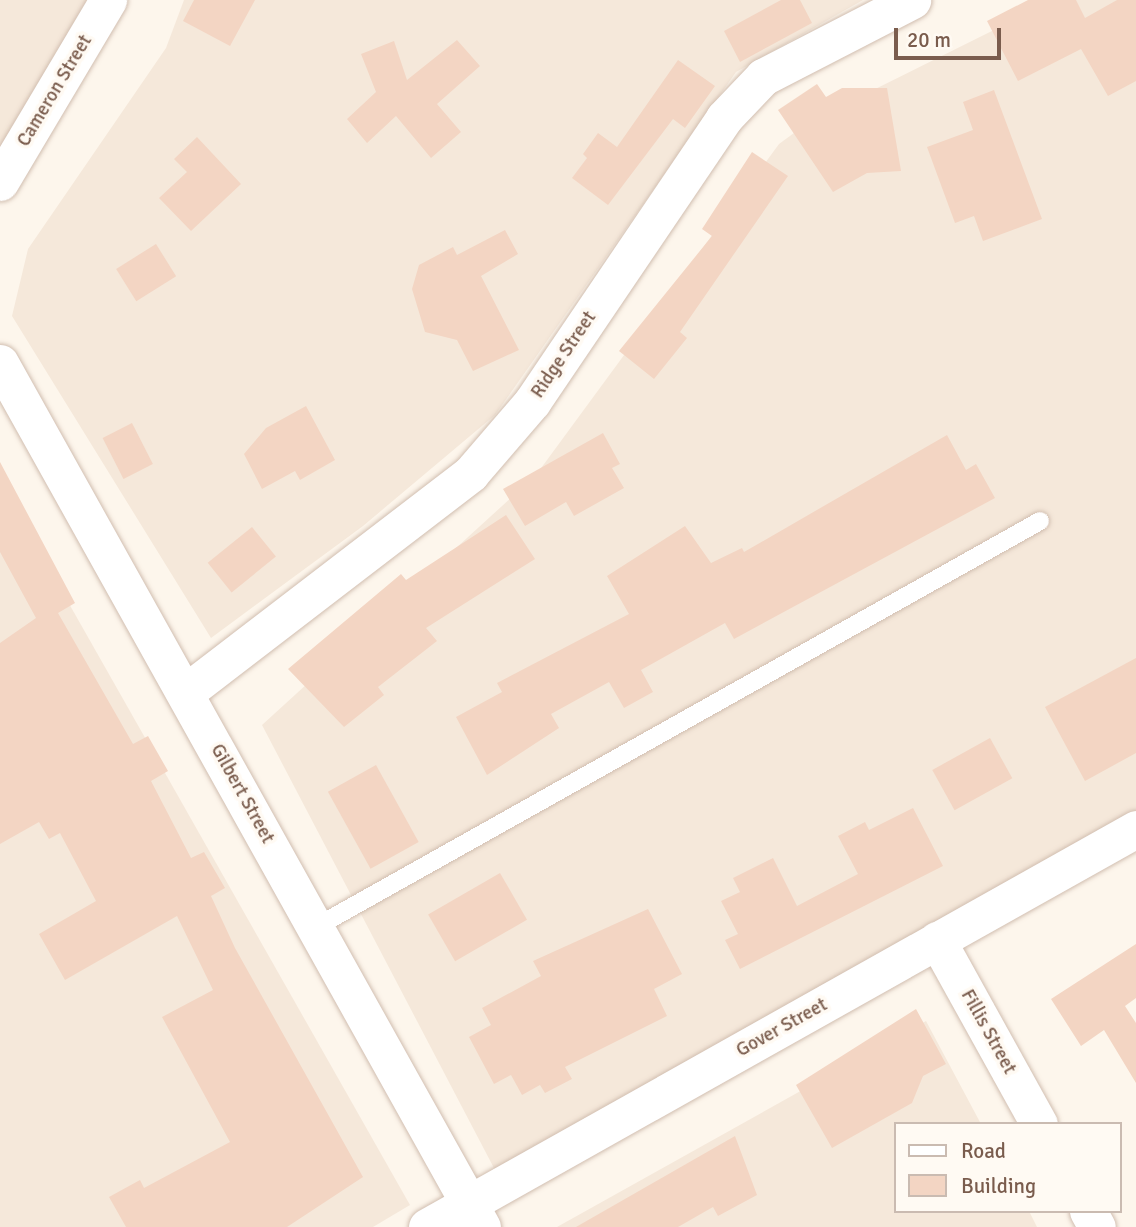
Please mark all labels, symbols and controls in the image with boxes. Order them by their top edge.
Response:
scale bar [898,14,1005,58]
text: 20 m [907,27,951,53]
street label: Cameron Street [13,31,97,151]
street label: Ridge Street [527,307,601,403]
street label: Gilbert Street [205,740,279,848]
street label: Fillis Street [955,986,1021,1078]
street label: Gover Street [733,994,831,1062]
legend [894,1122,1122,1213]
text: Road [961,1138,1006,1164]
text: Building [961,1173,1036,1199]

